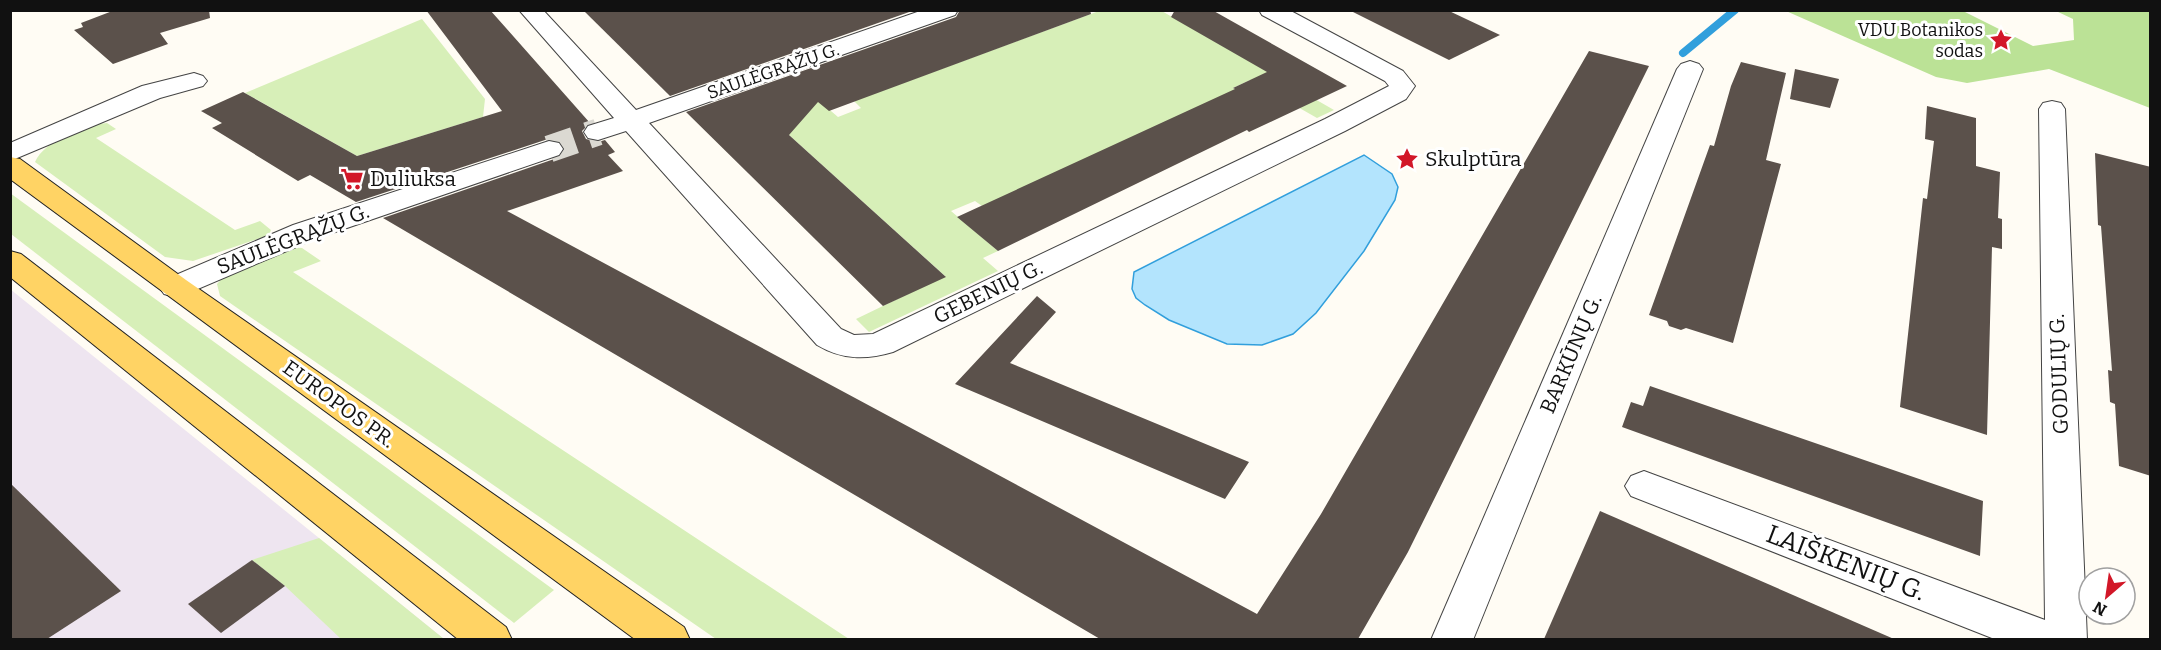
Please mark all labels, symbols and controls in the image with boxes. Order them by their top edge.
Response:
place label: VDU Botanikos sodas [1858,19,1983,62]
place icon: VDU Botanikos sodas [1988,27,2014,53]
street label: SAULĖGRĄŽŲ G. [704,38,842,104]
place icon: Skulptūra [1394,146,1420,172]
place label: Skulptūra [1425,146,1522,172]
supermarket icon: Duliuksa [339,166,365,192]
place label: Duliuksa [370,166,457,192]
street label: SAULĖGRĄŽŲ G. [213,198,373,280]
street label: GEBENIŲ G. [929,254,1047,330]
street label: BARKŪNŲ G. [1534,291,1608,417]
street label: GODULIŲ G. [2044,313,2074,435]
street label: EUROPOS PR. [278,355,400,453]
street label: LAIŠKENIŲ G. [1762,518,1930,608]
north arrow [2077,566,2137,626]
text: N [2090,597,2110,620]

